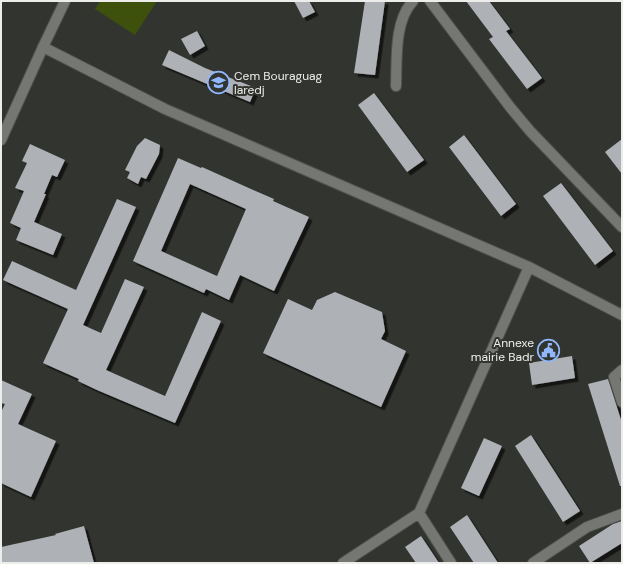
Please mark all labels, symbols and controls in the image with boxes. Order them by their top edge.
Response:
place label: Cem Bouraguag laredj [234,68,323,98]
school or university icon: Cem Bouraguag laredj [205,70,231,96]
place label: Annexe mairie Badr [471,335,535,365]
public building icon: Annexe mairie Badr [536,337,562,363]

